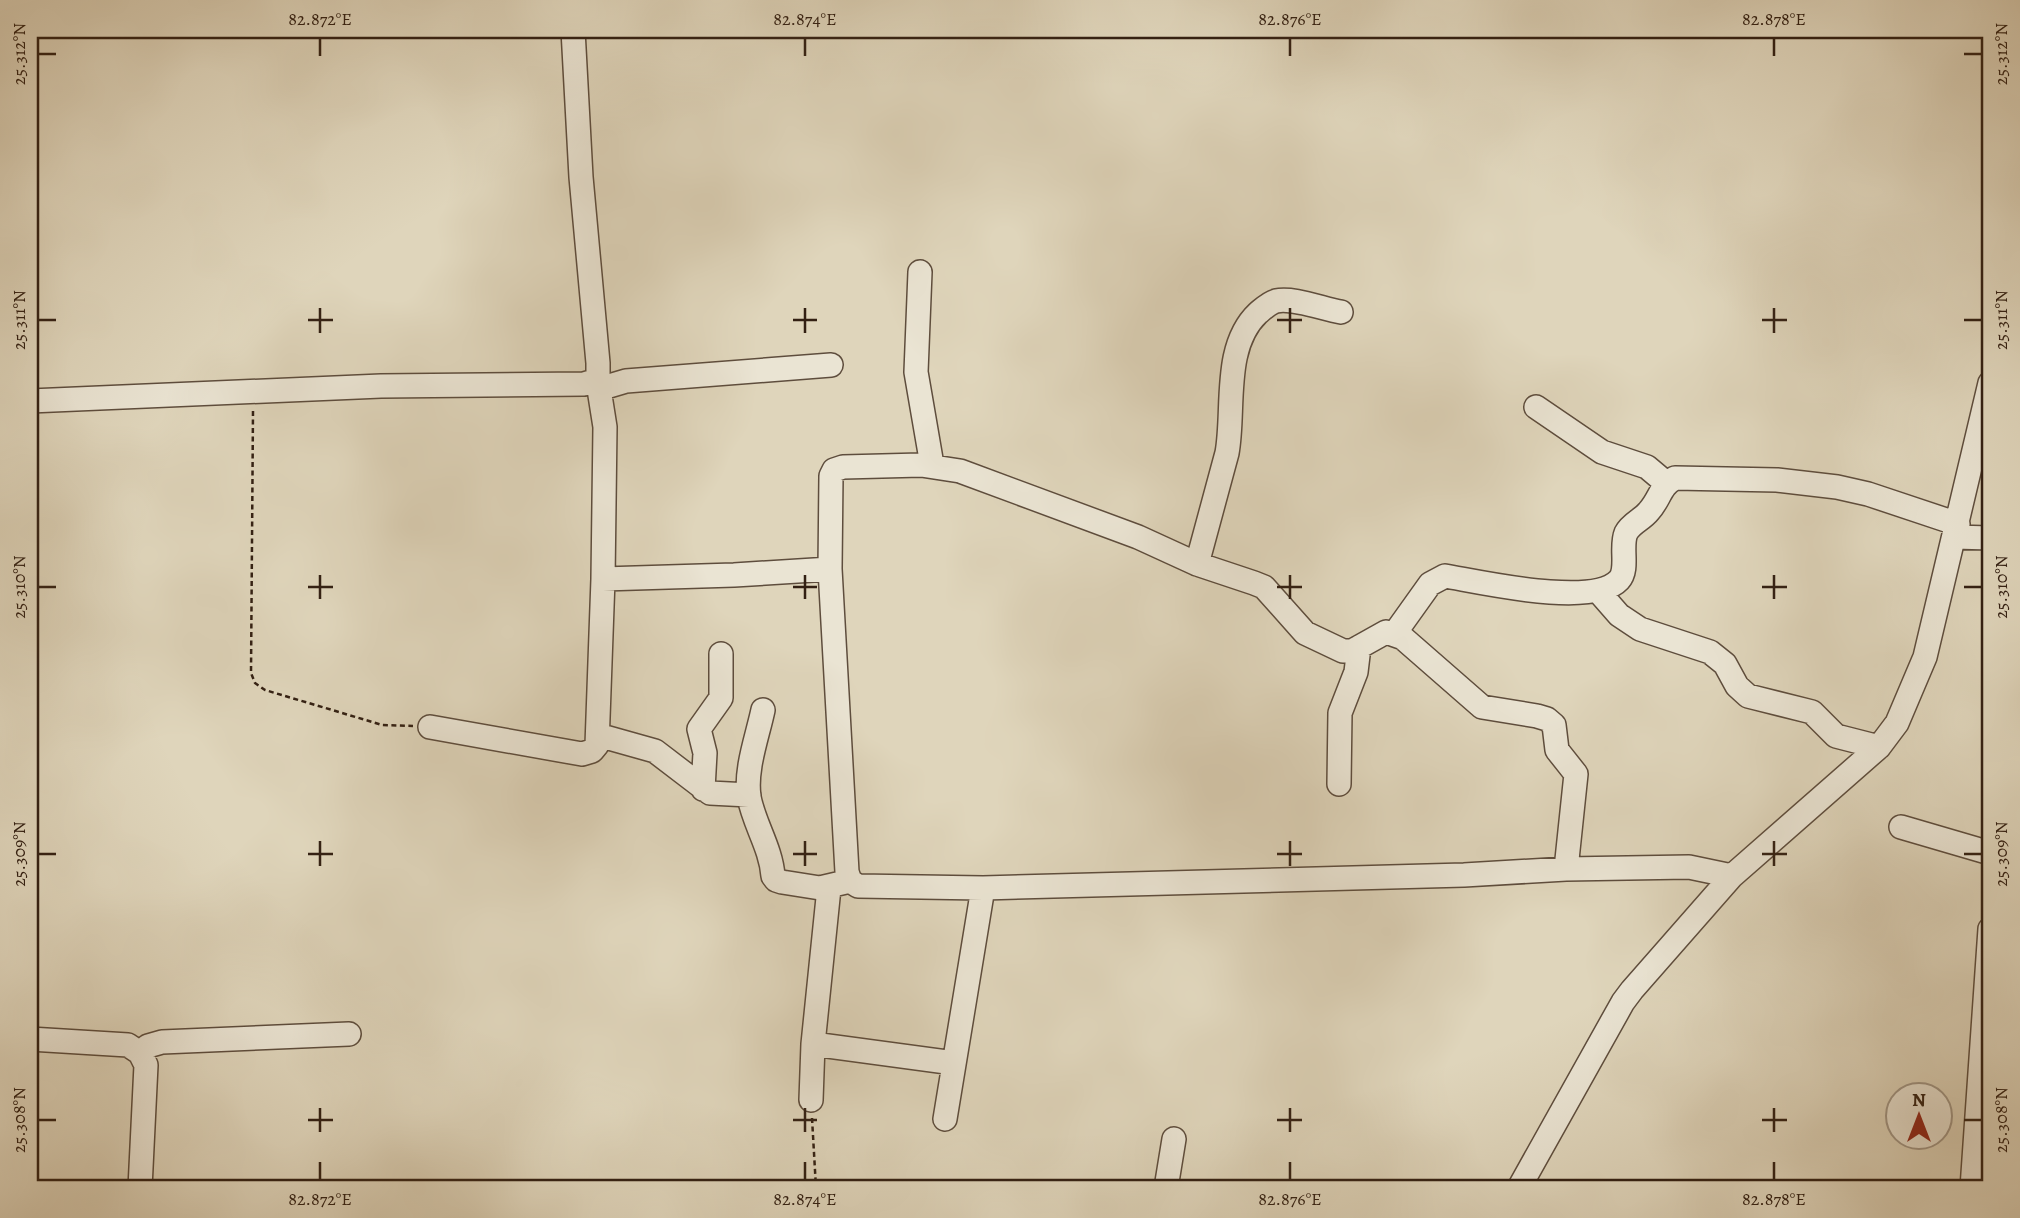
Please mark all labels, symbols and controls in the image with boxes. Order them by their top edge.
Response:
text: 82.872°E [288,7,352,31]
text: 82.874°E [773,7,837,31]
text: 82.876°E [1258,7,1322,31]
text: 82.878°E [1742,7,1806,31]
text: 25.312°N [7,23,31,85]
text: 25.312°N [1989,23,2013,85]
text: 25.311°N [7,290,31,350]
text: 25.311°N [1989,290,2013,350]
text: 25.310°N [7,555,31,619]
text: 25.310°N [1989,555,2013,619]
text: 25.309°N [7,821,31,887]
text: 25.309°N [1989,821,2013,887]
north arrow [1884,1082,1954,1152]
text: 25.308°N [7,1087,31,1153]
text: N [1912,1087,1926,1113]
text: 25.308°N [1989,1087,2013,1153]
text: 82.872°E [288,1187,352,1211]
text: 82.874°E [773,1187,837,1211]
text: 82.876°E [1258,1187,1322,1211]
text: 82.878°E [1742,1187,1806,1211]

